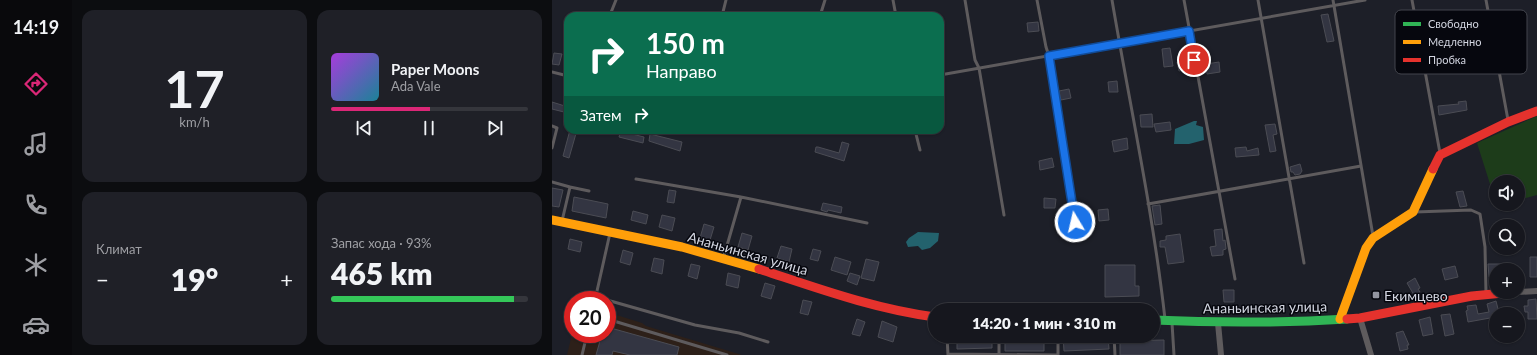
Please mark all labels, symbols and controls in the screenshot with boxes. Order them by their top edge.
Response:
legend [1395,10,1527,74]
text: 14:19 [13,16,59,38]
text: Свободно [1428,17,1479,30]
text: 150 m [646,26,725,60]
icon: right [580,28,632,80]
text: Медленно [1428,35,1481,48]
pin [1177,43,1211,77]
icon: arrive [1183,49,1205,71]
text: Пробка [1428,53,1466,66]
text: 17 [164,57,225,119]
text: Paper Moons [391,60,479,78]
text: Направо [646,60,717,82]
icon: directions [22,70,50,98]
text: Ada Vale [391,78,441,94]
icon: right [630,104,652,126]
text: Затем [580,106,622,124]
text: km/h [179,114,210,130]
icon: previous [353,117,375,139]
icon: pause [418,117,440,139]
icon: next [484,117,506,139]
icon: music [22,130,50,158]
map controls [1489,175,1525,343]
button: sound [1489,175,1525,211]
icon: phone [22,191,50,219]
position arrow [1054,201,1096,243]
button: search [1489,219,1525,255]
street label: Ананьинская улица [686,228,810,278]
text: Запас хода · 93% [331,235,432,251]
text: Климат [96,241,142,257]
icon: climate [22,251,50,279]
text: 465 km [331,255,432,291]
text: 19° [171,261,218,297]
button: + [1489,263,1525,299]
text: − [96,266,109,293]
text: + [280,266,293,293]
place label: Екимцево [1384,287,1448,304]
marker: Екимцево [1371,290,1381,300]
speed limit sign: 20 [564,291,616,343]
street label: Ананьинская улица [1203,297,1327,317]
button: − [1489,307,1525,343]
icon: car [22,311,50,339]
text: 14:20 · 1 мин · 310 m [972,314,1116,332]

